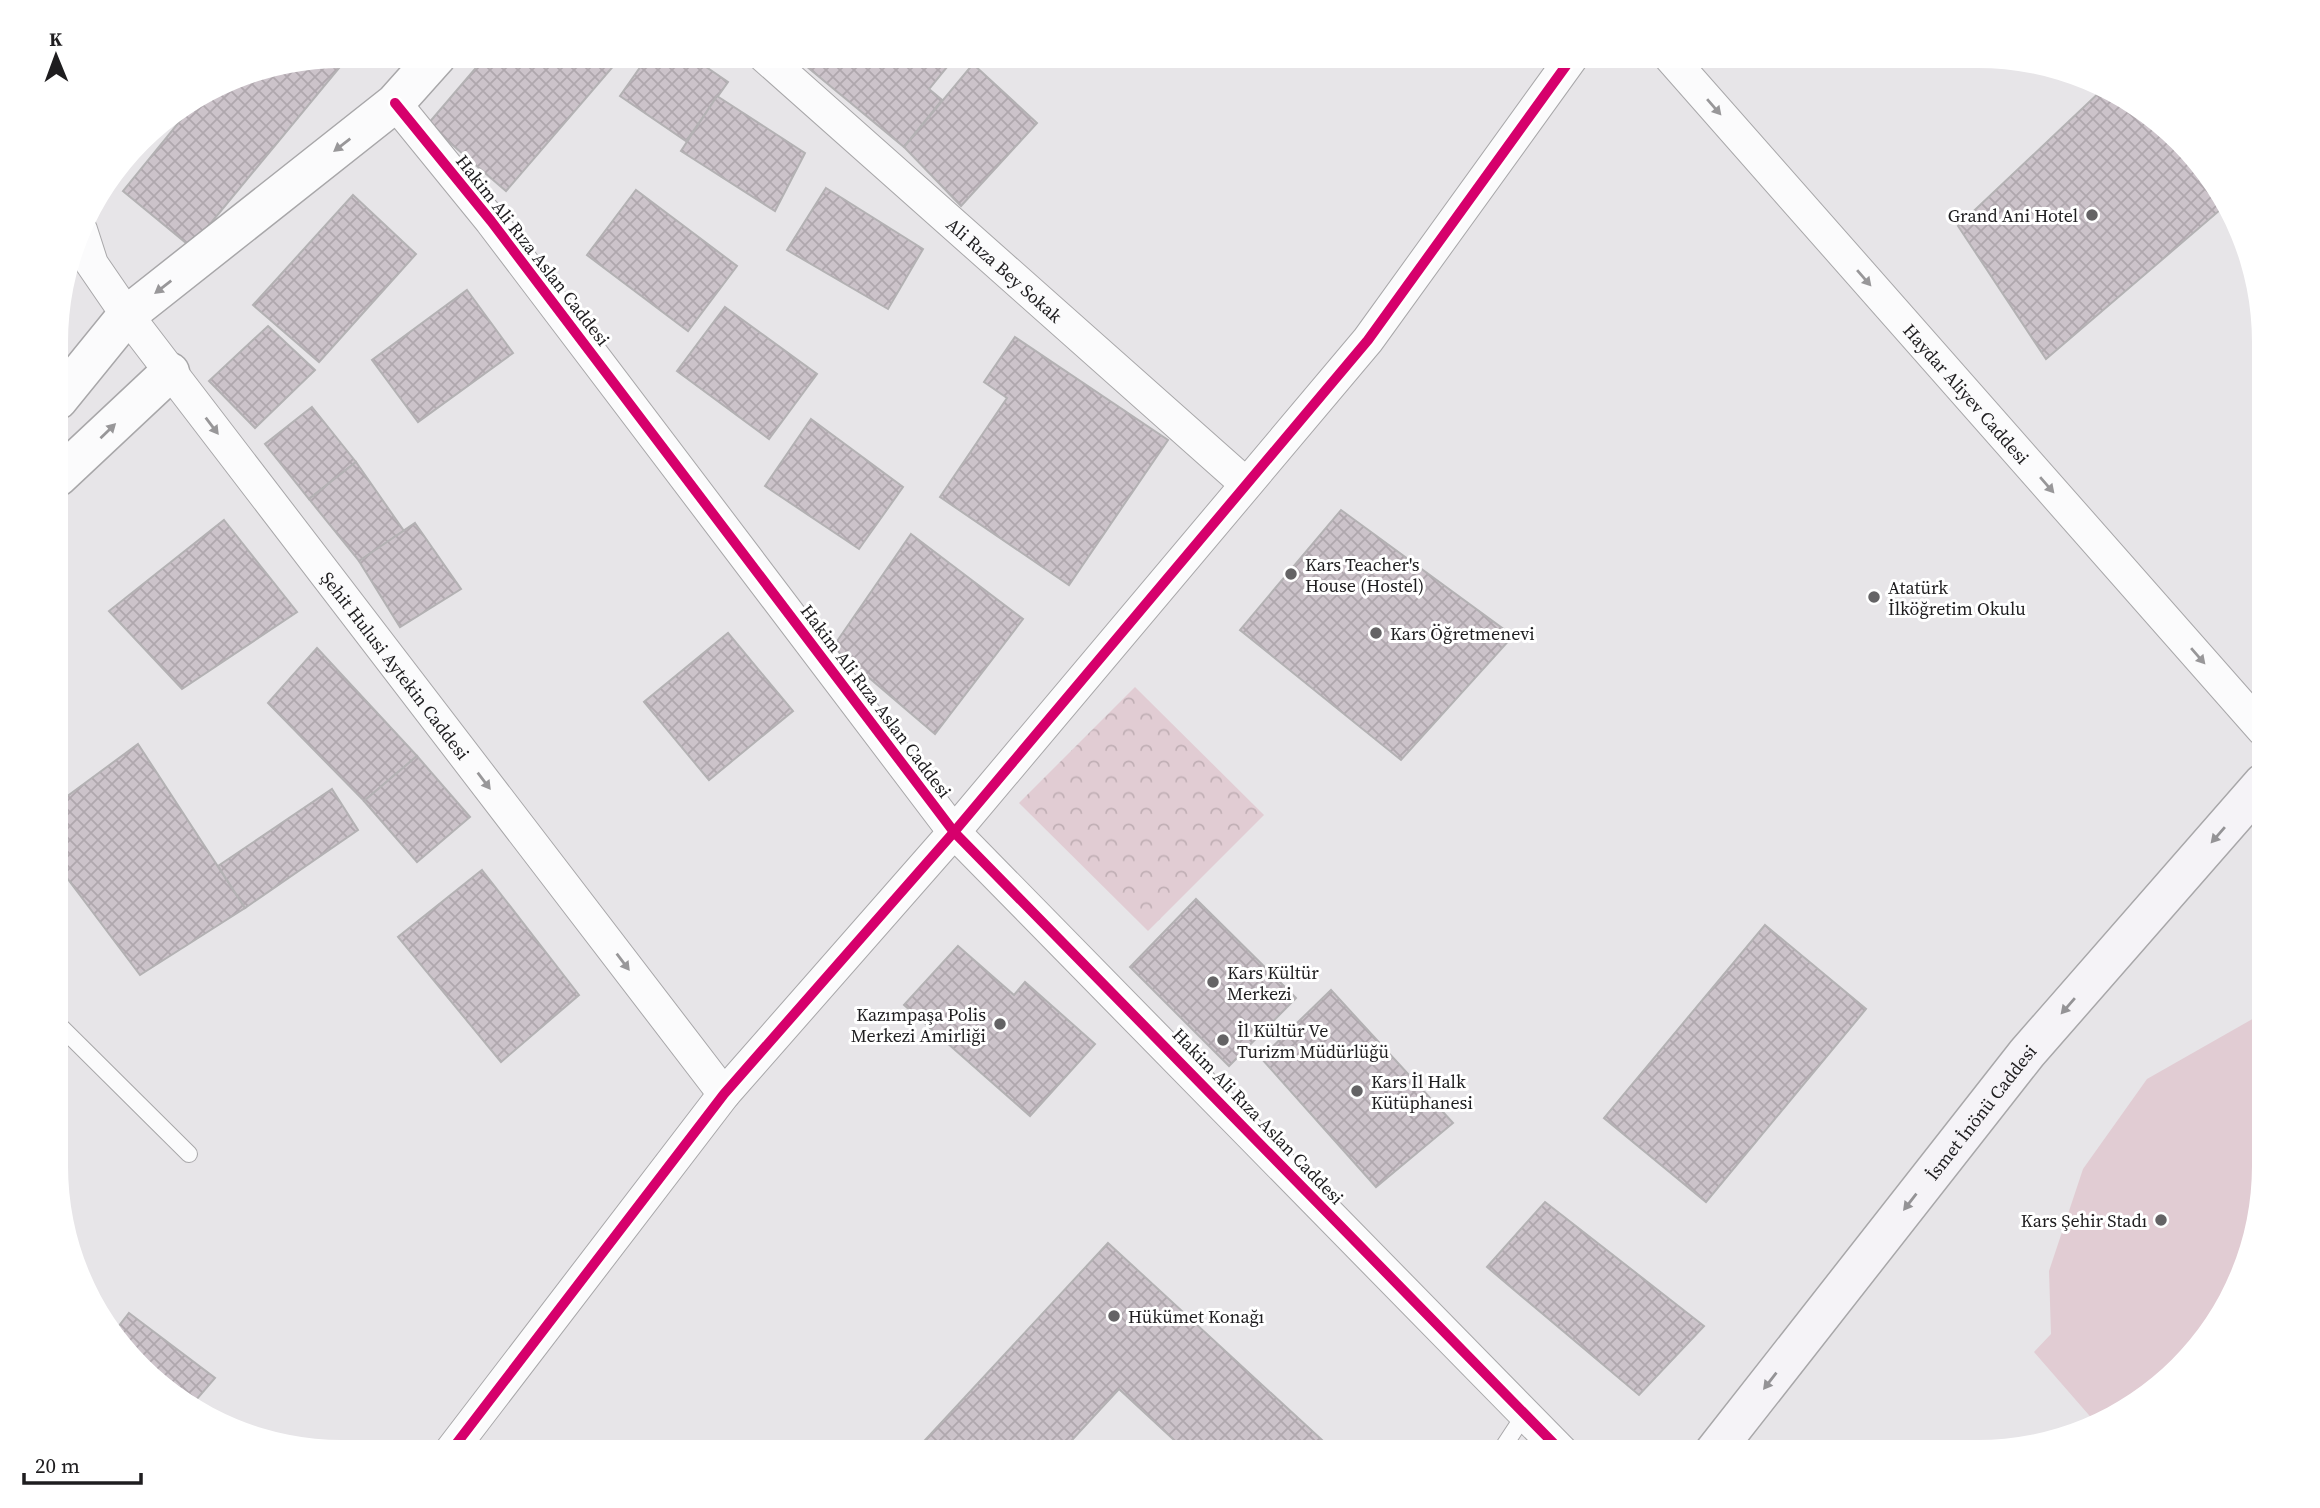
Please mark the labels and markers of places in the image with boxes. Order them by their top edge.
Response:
place label: Grand Ani Hotel [1948,203,2078,228]
marker: Grand Ani Hotel [2084,207,2100,223]
place label: Kars Teacher's House (Hostel) [1305,552,1424,598]
marker: Kars Teacher's House (Hostel) [1283,566,1299,582]
place label: Atatürk İlköğretim Okulu [1888,575,2026,621]
marker: Atatürk İlköğretim Okulu [1866,589,1882,605]
place label: Kars Öğretmenevi [1390,621,1535,646]
marker: Kars Öğretmenevi [1368,625,1384,641]
place label: Kars Kültür Merkezi [1227,960,1319,1006]
marker: Kars Kültür Merkezi [1205,974,1221,990]
place label: Kazımpaşa Polis Merkezi Amirliği [851,1002,986,1048]
marker: Kazımpaşa Polis Merkezi Amirliği [992,1016,1008,1032]
place label: İl Kültür Ve Turizm Müdürlüğü [1237,1018,1389,1064]
marker: İl Kültür Ve Turizm Müdürlüğü [1215,1032,1231,1048]
place label: Kars İl Halk Kütüphanesi [1371,1069,1473,1115]
marker: Kars İl Halk Kütüphanesi [1349,1083,1365,1099]
place label: Kars Şehir Stadı [2021,1208,2147,1233]
marker: Kars Şehir Stadı [2153,1212,2169,1228]
place label: Hükümet Konağı [1128,1304,1264,1329]
marker: Hükümet Konağı [1106,1308,1122,1324]

